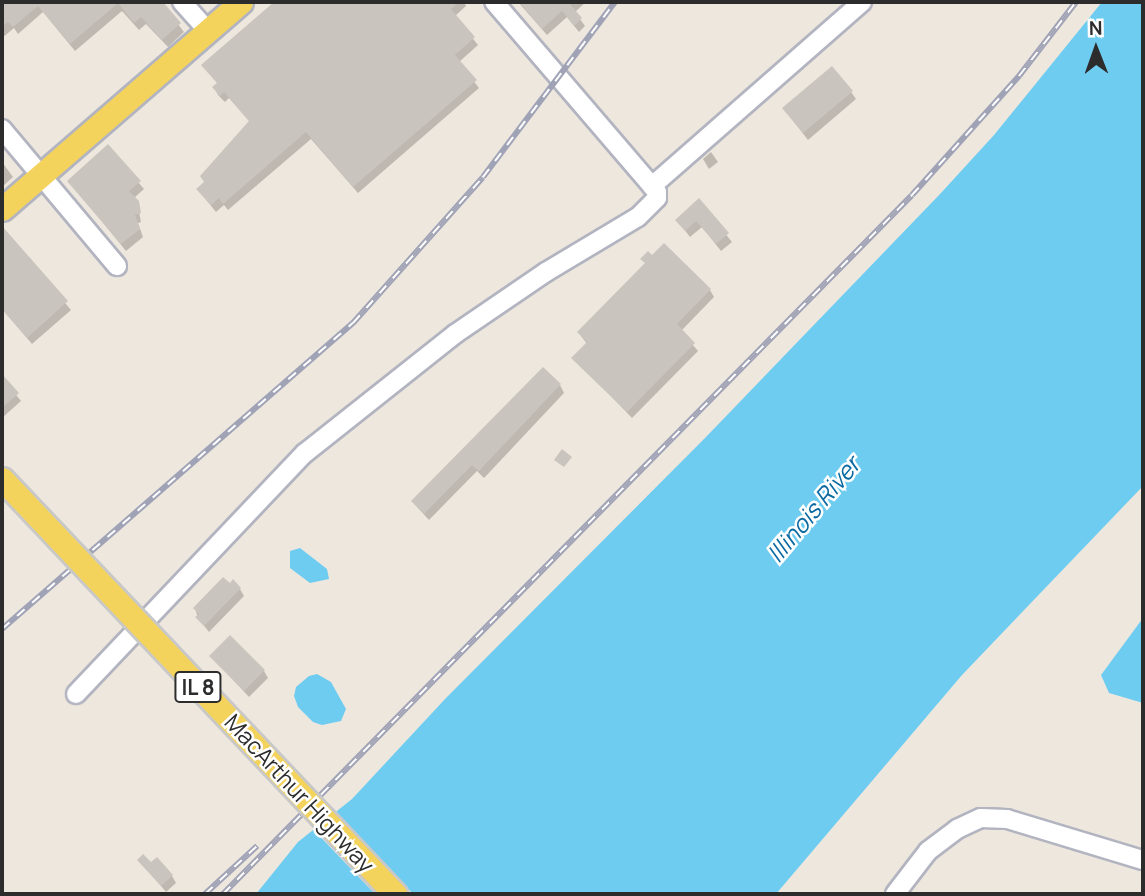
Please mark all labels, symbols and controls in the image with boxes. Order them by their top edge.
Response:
north arrow [1061,14,1131,84]
text: N [1089,15,1103,41]
water label: Illinois River [761,450,865,568]
road number: IL 8 [174,670,222,704]
street label: MacArthur Highway [219,708,381,878]

